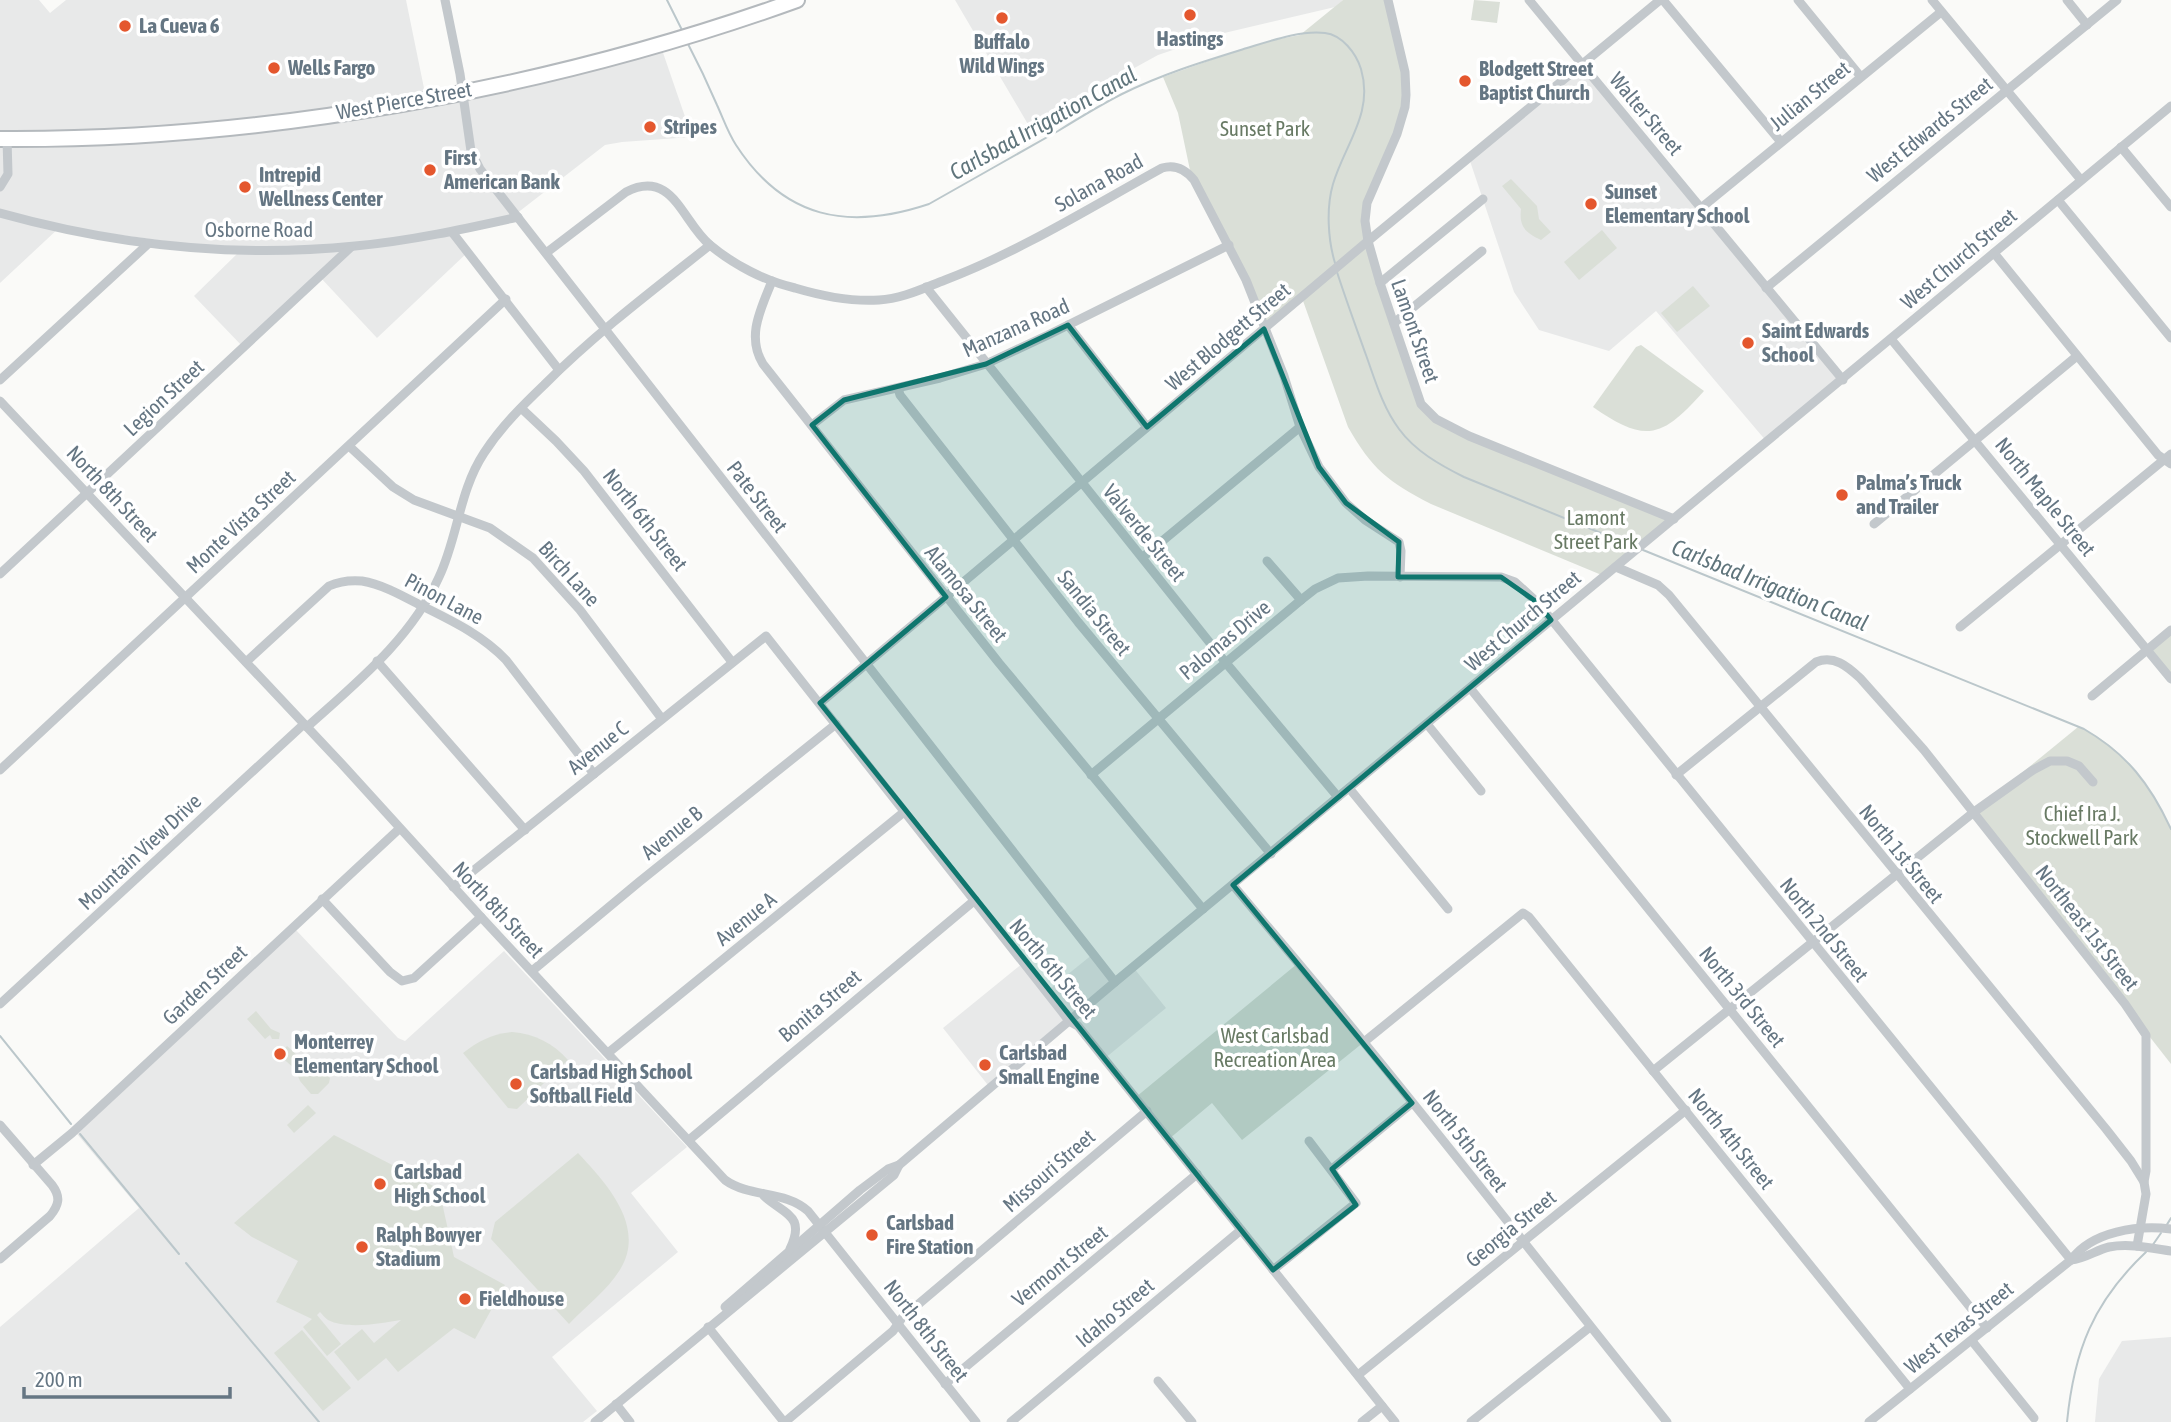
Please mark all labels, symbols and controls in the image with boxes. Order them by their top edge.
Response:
marker: Hastings [1182,7,1198,23]
marker: Buffalo Wild Wings [994,10,1010,26]
place label: La Cueva 6 [139,13,220,37]
marker: La Cueva 6 [117,18,133,34]
place label: Hastings [1157,26,1224,50]
place label: Buffalo Wild Wings [959,29,1045,77]
place label: Wells Fargo [287,55,376,79]
place label: Blodgett Street Baptist Church [1479,56,1593,104]
street label: Julian Street [1764,56,1854,135]
marker: Wells Fargo [266,60,282,76]
water label: Carlsbad Irrigation Canal [945,61,1141,185]
street label: Walter Street [1605,67,1688,160]
street label: West Edwards Street [1862,71,1997,187]
marker: Blodgett Street Baptist Church [1457,73,1473,89]
street label: West Pierce Street [334,76,473,124]
place label: Stripes [664,114,717,138]
park label: Sunset Park [1220,116,1310,140]
marker: Stripes [642,119,658,135]
place label: First American Bank [443,145,560,193]
street label: Solana Road [1050,148,1147,216]
place label: Intrepid Wellness Center [258,162,383,210]
marker: First American Bank [422,162,438,178]
marker: Intrepid Wellness Center [237,179,253,195]
place label: Sunset Elementary School [1605,179,1750,227]
marker: Sunset Elementary School [1583,196,1599,212]
street label: West Church Street [1896,203,2021,314]
street label: Osborne Road [205,217,313,241]
street label: Lamont Street [1387,276,1445,386]
street label: West Blodgett Street [1160,277,1294,395]
street label: Manzana Road [959,293,1073,361]
place label: Saint Edwards School [1762,318,1870,366]
marker: Saint Edwards School [1740,335,1756,351]
street label: Legion Street [118,354,208,440]
street label: North Maple Street [1991,432,2101,560]
street label: North 8th Street [62,440,163,546]
street label: Pate Street [722,456,793,537]
street label: North 6th Street [599,464,693,575]
street label: Monte Vista Street [181,465,300,578]
place label: Palma’s Truck and Trailer [1856,470,1962,518]
street label: Valverde Street [1099,479,1191,586]
marker: Palma’s Truck and Trailer [1834,487,1850,503]
park label: Lamont Street Park [1554,505,1638,553]
water label: Carlsbad Irrigation Canal [1668,534,1872,636]
street label: Birch Lane [534,536,605,611]
street label: Alamosa Street [921,540,1013,646]
street label: Sandia Street [1053,565,1136,660]
street label: West Church Street [1460,565,1585,676]
street label: Pinon Lane [401,567,488,629]
street label: Palomas Drive [1174,594,1275,684]
street label: Avenue C [562,715,633,779]
street label: Mountain View Drive [73,788,205,914]
street label: North 1st Street [1855,799,1949,907]
street label: Avenue B [636,801,707,864]
park label: Chief Ira J. Stockwell Park [2026,801,2138,849]
street label: North 8th Street [448,856,549,962]
street label: Northeast 1st Street [2031,860,2144,995]
street label: North 2nd Street [1776,873,1874,986]
street label: Avenue A [710,886,781,950]
street label: North 6th Street [1005,914,1102,1023]
street label: Garden Street [157,939,251,1029]
street label: North 3rd Street [1695,941,1791,1051]
street label: Bonita Street [773,964,865,1046]
park label: West Carlsbad Recreation Area [1214,1023,1336,1071]
place label: Monterrey Elementary School [294,1029,439,1077]
place label: Carlsbad Small Engine [999,1040,1099,1088]
marker: Monterrey Elementary School [272,1046,288,1062]
marker: Carlsbad Small Engine [977,1057,993,1073]
place label: Carlsbad High School Softball Field [530,1059,693,1107]
marker: Carlsbad High School Softball Field [508,1076,524,1092]
street label: North 4th Street [1684,1083,1780,1193]
street label: North 5th Street [1419,1085,1513,1196]
street label: Missouri Street [998,1124,1099,1217]
place label: Carlsbad High School [394,1159,486,1207]
marker: Carlsbad High School [372,1176,388,1192]
street label: Georgia Street [1461,1185,1560,1272]
place label: Carlsbad Fire Station [886,1210,973,1258]
street label: Vermont Street [1007,1220,1112,1311]
place label: Ralph Bowyer Stadium [376,1222,482,1270]
marker: Carlsbad Fire Station [864,1227,880,1243]
marker: Ralph Bowyer Stadium [354,1239,370,1255]
street label: Idaho Street [1071,1273,1158,1352]
street label: North 8th Street [880,1275,974,1386]
street label: West Texas Street [1899,1276,2017,1378]
place label: Fieldhouse [479,1286,564,1310]
marker: Fieldhouse [457,1291,473,1307]
scale bar [24,1356,231,1400]
text: 200 m [35,1367,83,1391]

